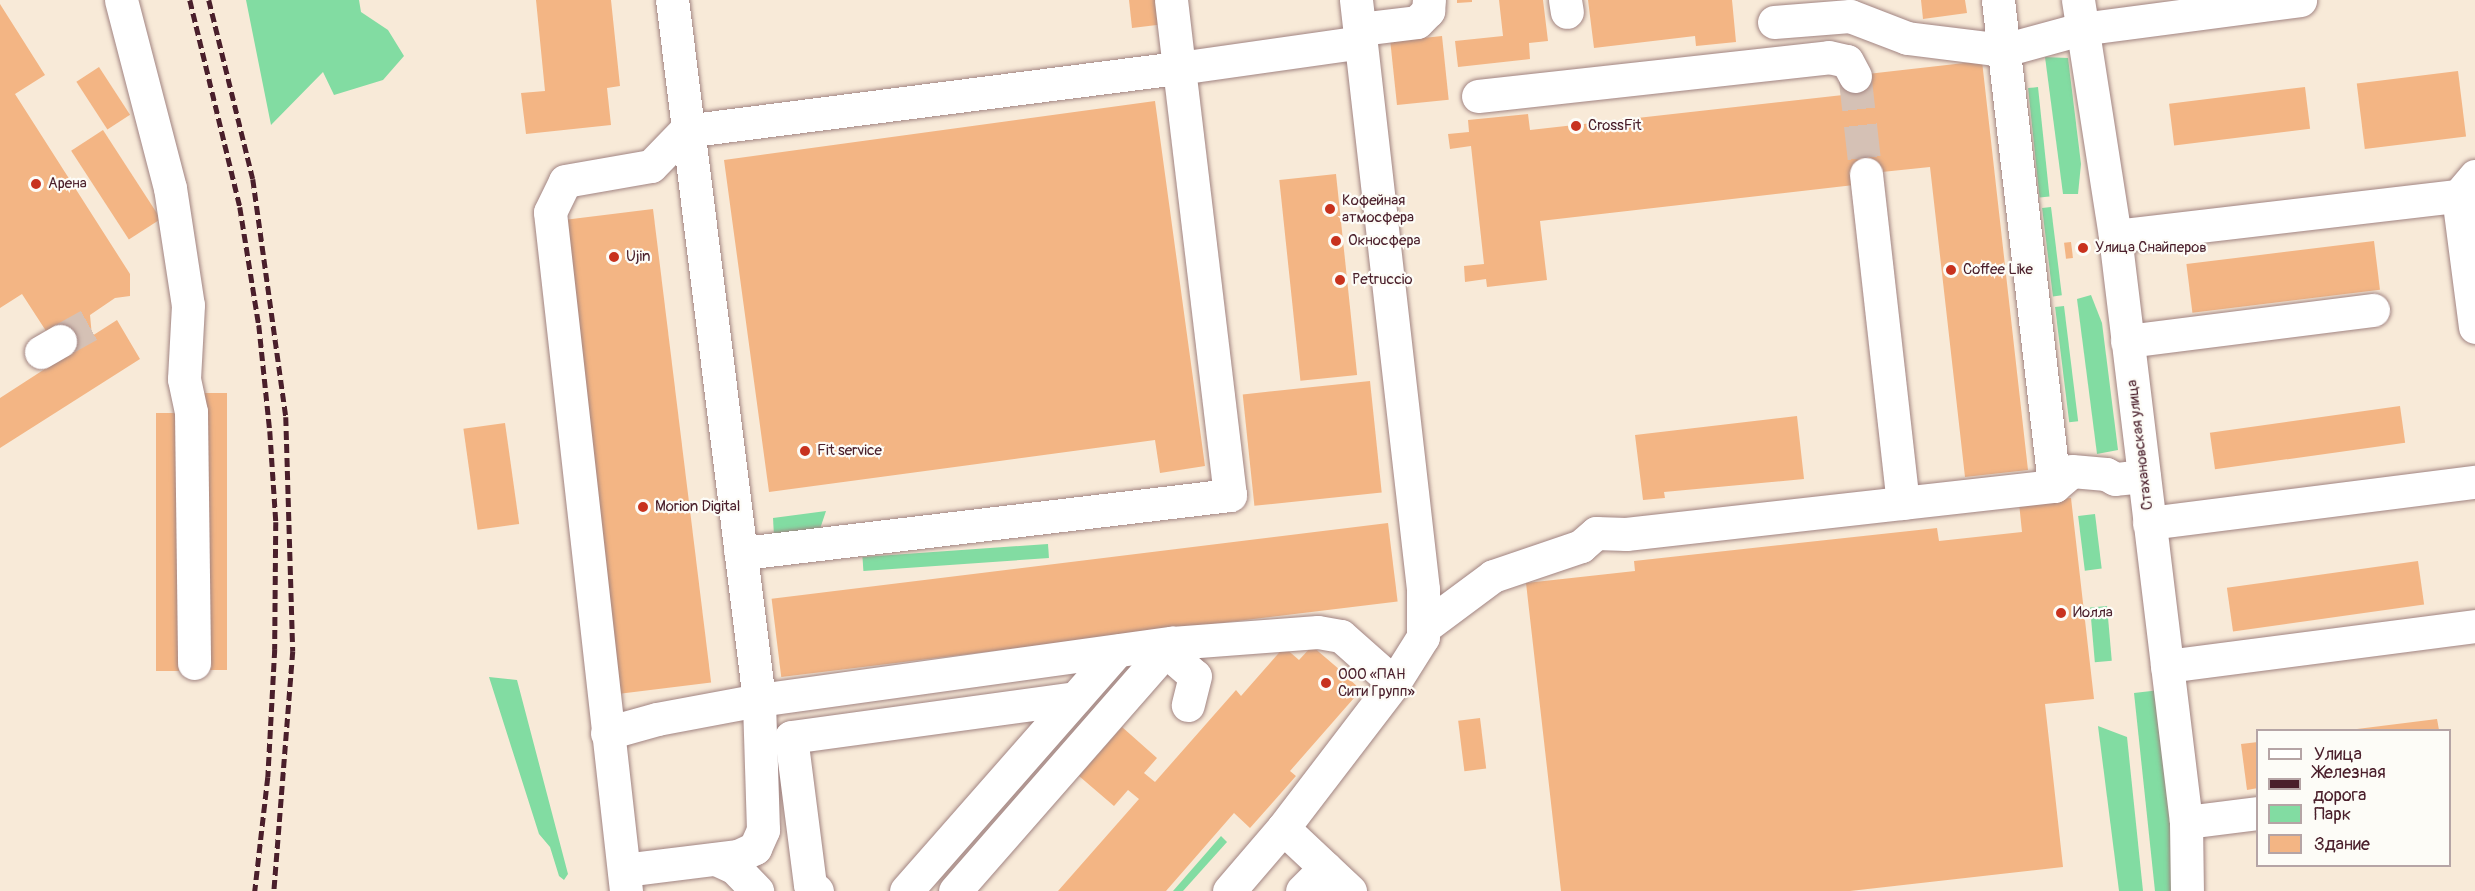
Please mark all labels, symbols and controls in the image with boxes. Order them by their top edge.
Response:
place label: CrossFit [1588,117,1642,135]
marker: CrossFit [1569,119,1583,133]
place label: Арена [48,175,87,193]
marker: Арена [29,177,43,191]
place label: Кофейная атмосфера [1342,191,1414,226]
marker: Кофейная атмосфера [1323,202,1337,216]
place label: Окносфера [1348,232,1420,250]
marker: Окносфера [1329,234,1343,248]
place label: Улица Снайперов [2095,239,2207,257]
marker: Улица Снайперов [2076,241,2090,255]
place label: Ujin [626,248,650,266]
marker: Ujin [607,250,621,264]
place label: Coffee Like [1963,261,2033,279]
marker: Coffee Like [1944,263,1958,277]
place label: Petruccio [1352,271,1413,289]
marker: Petruccio [1333,273,1347,287]
street label: Стахановская улица [2123,379,2157,511]
place label: Fit service [817,442,882,460]
marker: Fit service [798,444,812,458]
place label: Morion Digital [655,498,740,516]
marker: Morion Digital [636,500,650,514]
place label: Иолла [2073,604,2113,622]
marker: Иолла [2054,606,2068,620]
place label: ООО «ПАН Сити Групп» [1338,665,1415,700]
marker: ООО «ПАН Сити Групп» [1319,676,1333,690]
legend [2256,729,2451,867]
text: Улица [2314,743,2362,766]
text: Железная дорога [2313,761,2386,807]
text: Парк [2314,803,2351,826]
text: Здание [2314,833,2370,856]

